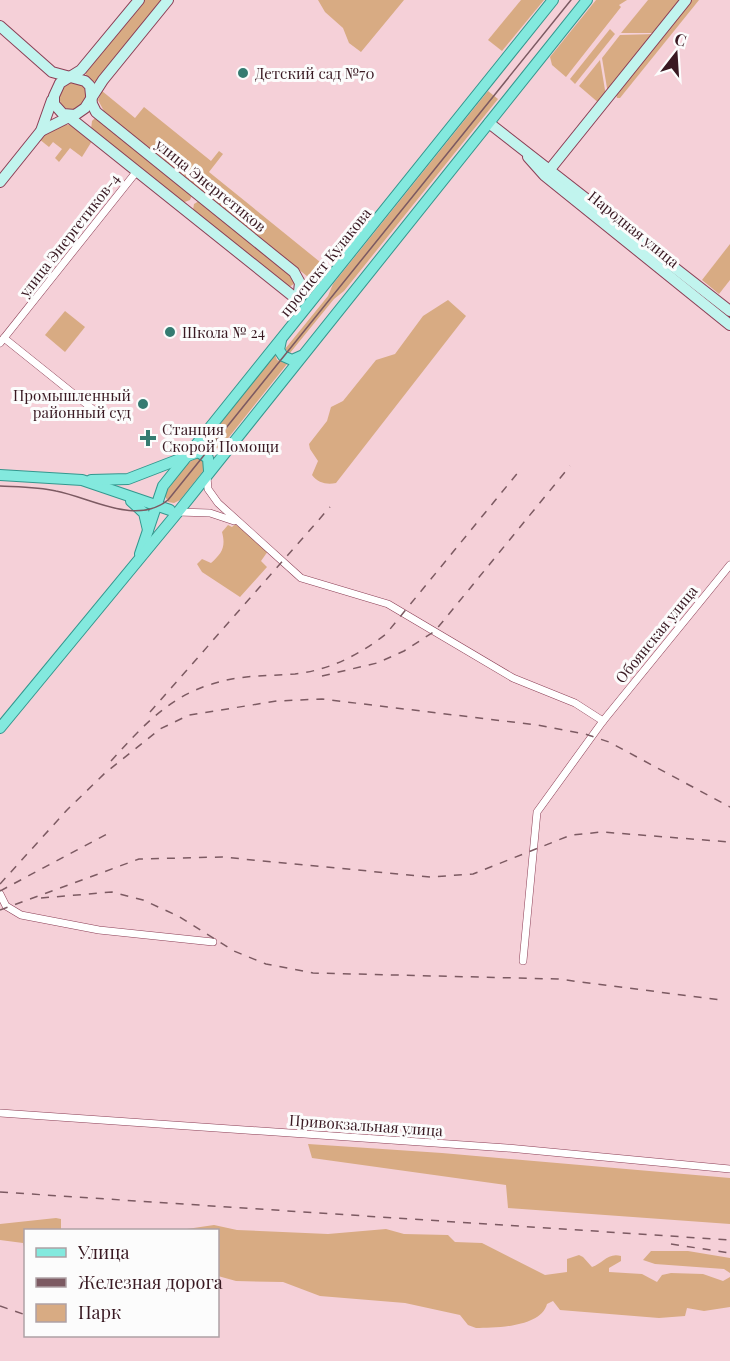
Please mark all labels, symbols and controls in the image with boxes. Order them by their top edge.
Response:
north arrow [646,24,706,84]
text: С [672,27,689,51]
place label: Детский сад №70 [255,63,374,83]
marker: Детский сад №70 [236,66,250,80]
street label: улица Энергетиков [151,133,271,236]
street label: улица Энергетиков-4 [14,169,124,302]
street label: Народная улица [584,186,684,272]
street label: проспект Кулакова [275,203,375,321]
place label: Школа № 24 [182,322,265,342]
marker: Школа № 24 [163,325,177,339]
place label: Промышленный районный суд [13,385,131,422]
marker: Промышленный районный суд [136,397,150,411]
place label: Станция Скорой Помощи [162,419,279,456]
marker: Станция Скорой Помощи [139,429,157,447]
street label: Обоянская улица [610,581,702,687]
street label: Привокзальная улица [289,1110,444,1140]
legend [24,1229,219,1337]
text: Улица [77,1240,129,1264]
text: Железная дорога [78,1270,223,1294]
text: Парк [78,1300,121,1324]

